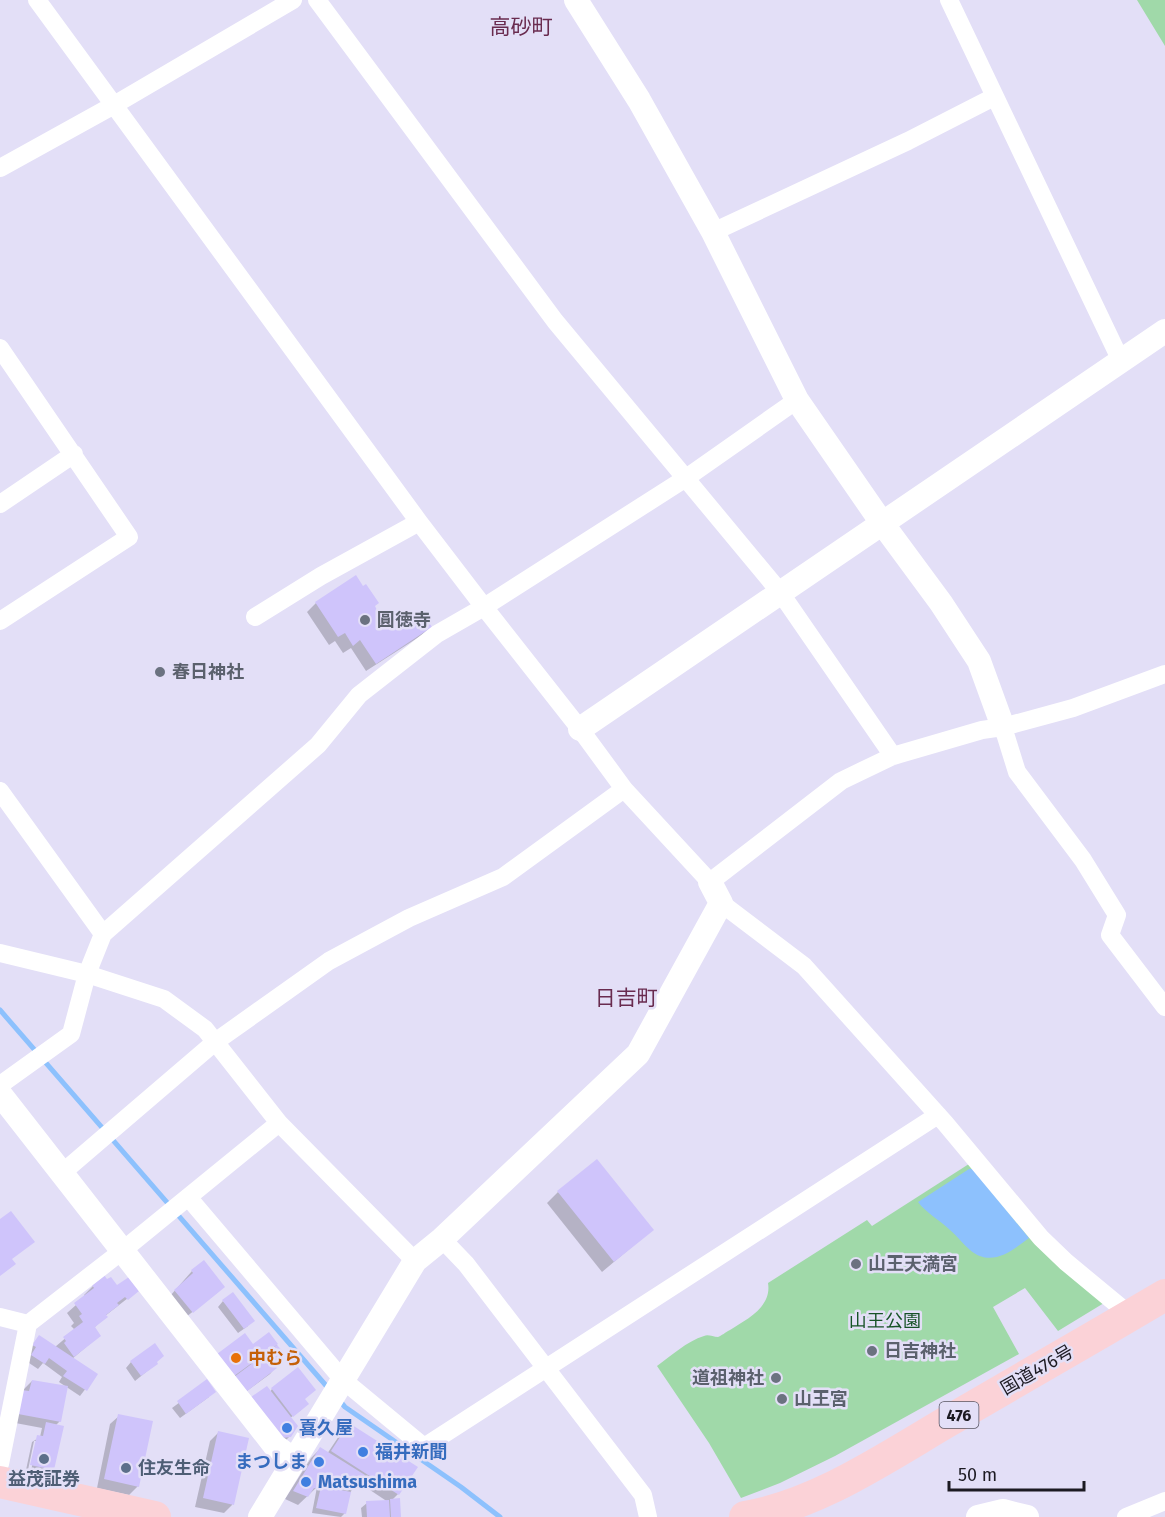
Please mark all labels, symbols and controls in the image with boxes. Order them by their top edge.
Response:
district label: 高砂町 [490,14,553,40]
place label: 圓徳寺 [377,609,431,631]
marker: 圓徳寺 [358,613,372,627]
place label: 春日神社 [172,661,244,683]
marker: 春日神社 [153,665,167,679]
district label: 日吉町 [595,985,658,1011]
place label: 山王天満宮 [868,1253,958,1275]
marker: 山王天満宮 [849,1257,863,1271]
park label: 山王公園 [849,1310,921,1332]
place label: 日吉神社 [884,1340,956,1362]
street label: 国道476号 [997,1340,1077,1400]
marker: 日吉神社 [865,1344,879,1358]
place label: 中むら [248,1347,302,1369]
marker: 中むら [229,1351,243,1365]
place label: 道祖神社 [692,1367,764,1389]
marker: 道祖神社 [769,1371,783,1385]
place label: 山王宮 [794,1388,848,1410]
marker: 山王宮 [775,1392,789,1406]
road number: 476 [940,1402,978,1428]
place label: 喜久屋 [299,1417,353,1439]
marker: 喜久屋 [280,1421,294,1435]
place label: 福井新聞 [375,1441,447,1463]
marker: 福井新聞 [356,1445,370,1459]
place label: まつしま [235,1451,307,1473]
marker: 益茂証券 [37,1452,51,1466]
scale bar [949,1454,1084,1492]
marker: まつしま [312,1455,326,1469]
place label: 住友生命 [138,1457,210,1479]
marker: 住友生命 [119,1461,133,1475]
text: 50 m [958,1464,997,1486]
place label: 益茂証券 [8,1468,80,1490]
place label: Matsushima [318,1471,417,1493]
marker: Matsushima [299,1475,313,1489]

